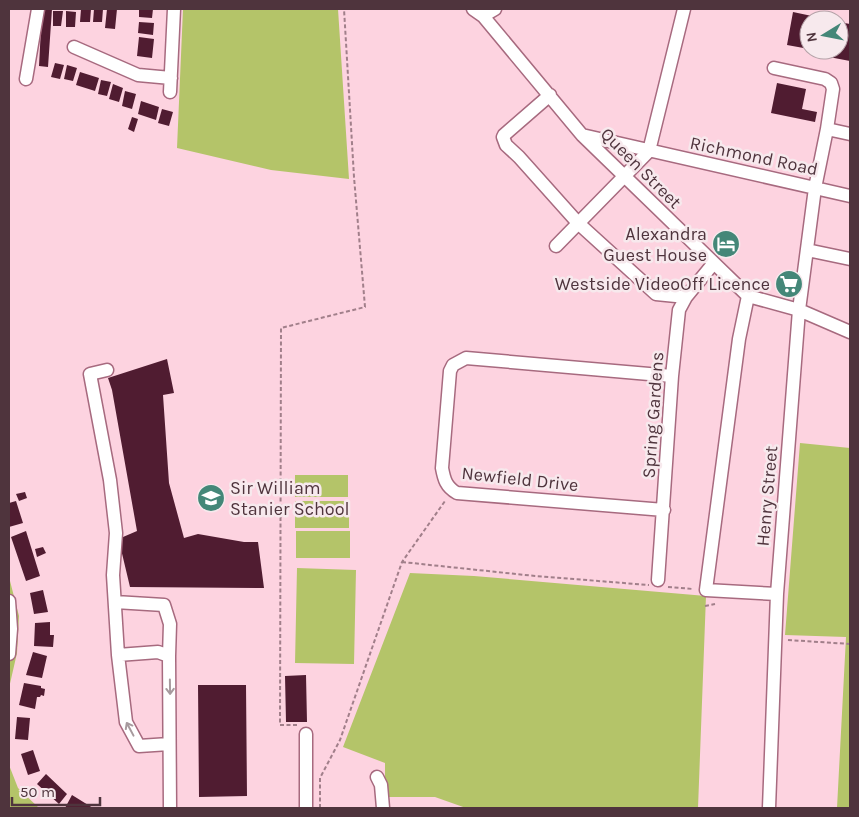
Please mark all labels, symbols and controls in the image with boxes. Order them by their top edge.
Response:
north arrow [799,10,849,60]
text: N [802,31,821,44]
street label: Queen Street [596,123,686,213]
street label: Richmond Road [688,132,820,180]
place label: Alexandra Guest House [603,223,707,266]
hotel icon: Alexandra Guest House [711,229,741,259]
supermarket icon: Westside VideoOff Licence [774,269,804,299]
place label: Westside VideoOff Licence [555,273,770,295]
street label: Spring Gardens [638,351,668,479]
street label: Henry Street [752,445,782,547]
street label: Newfield Drive [460,462,580,496]
place label: Sir William Stanier School [230,477,350,520]
school or university icon: Sir William Stanier School [196,483,226,513]
one-way arrow [165,679,175,695]
one-way arrow [125,722,134,737]
scale bar [12,774,100,806]
text: 50 m [20,783,55,801]

